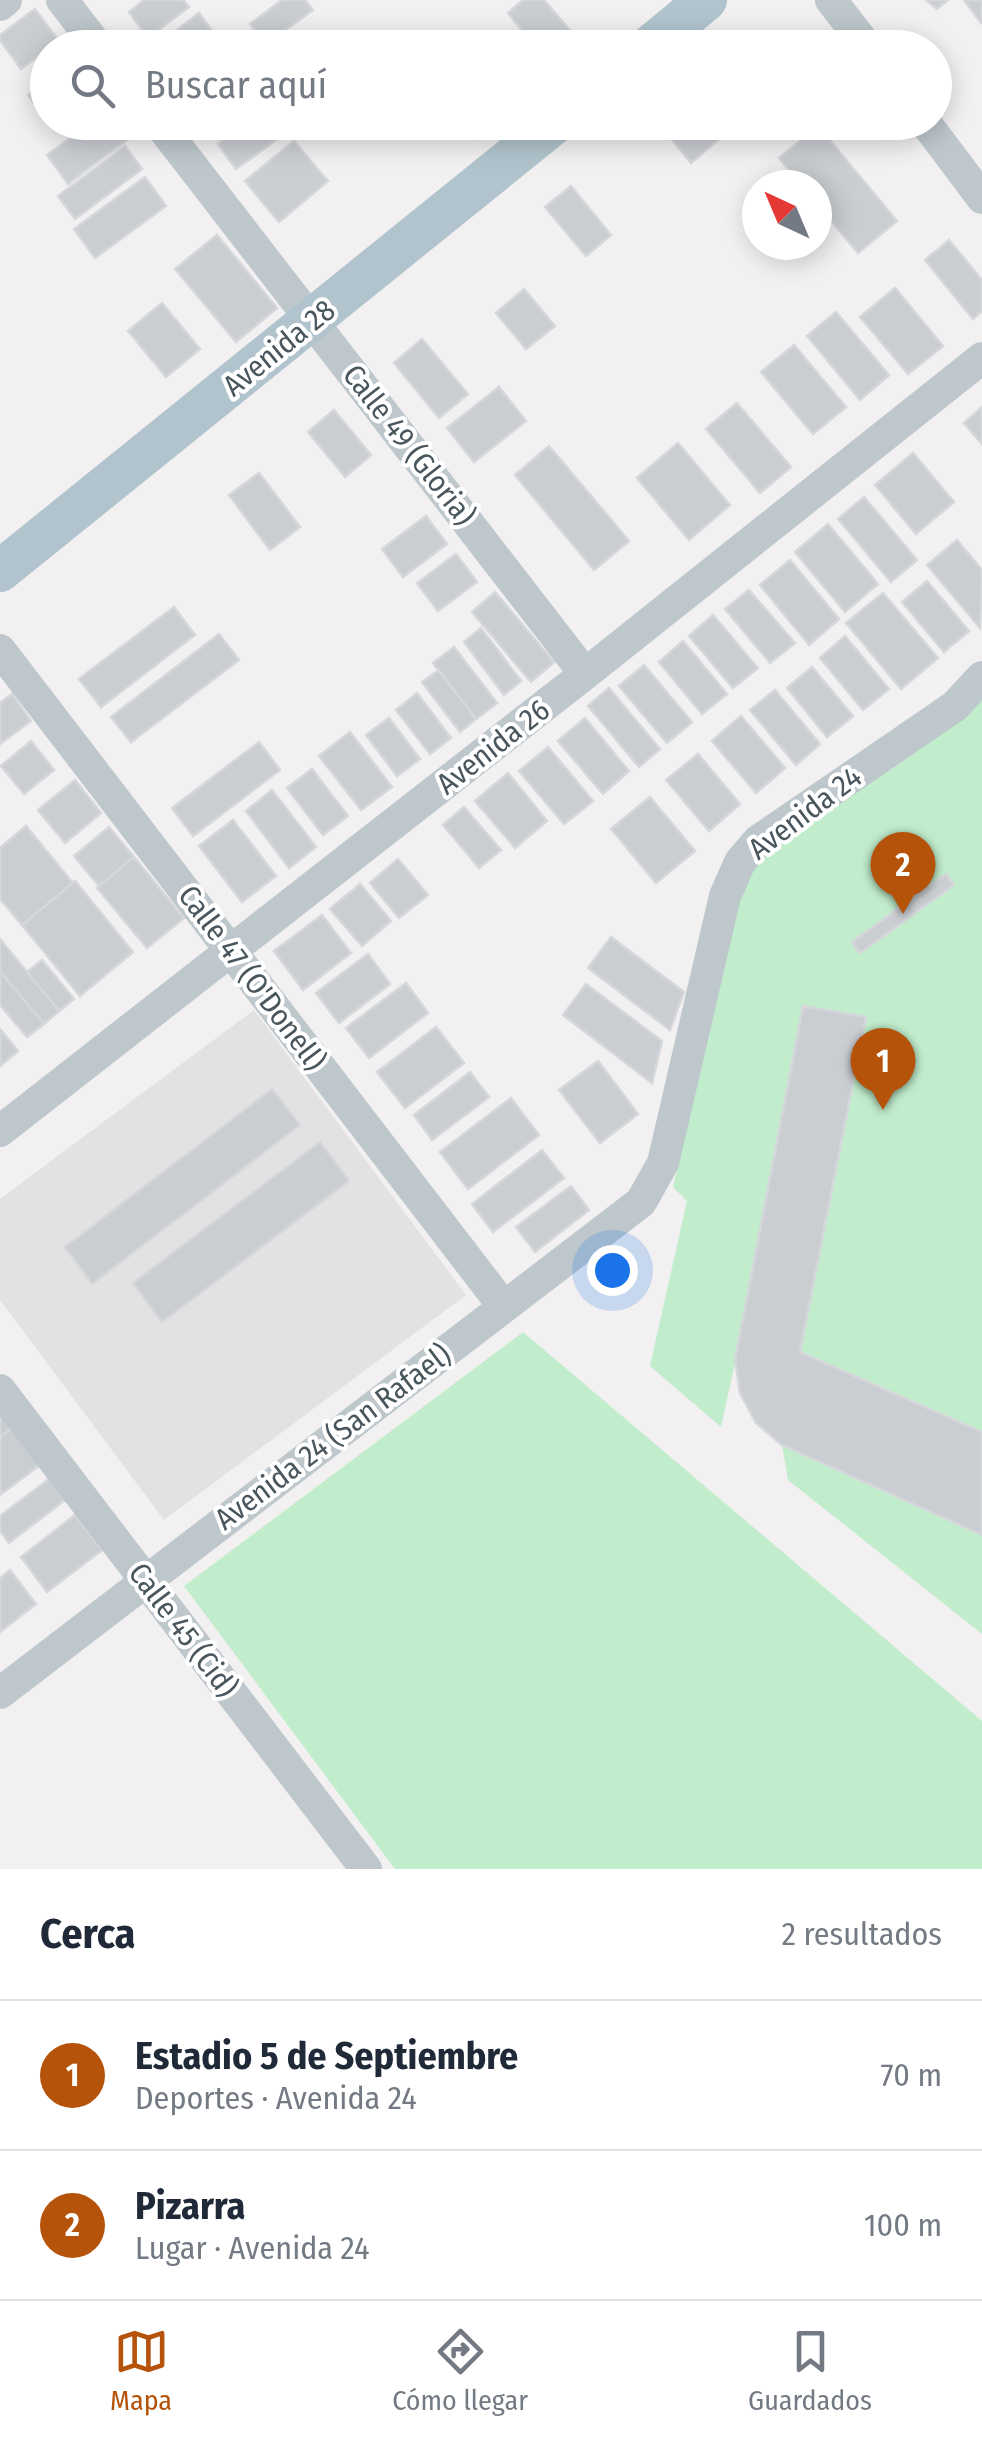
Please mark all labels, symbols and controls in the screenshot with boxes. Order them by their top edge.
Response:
search box [30,30,952,140]
icon: search [65,58,120,113]
text: Buscar aquí [145,62,327,108]
north arrow [742,170,832,260]
street label: Avenida 28 [216,292,342,404]
street label: Calle 49 (Gloria) [335,358,483,532]
street label: Avenida 26 [429,692,557,802]
street label: Avenida 24 [741,759,869,867]
pin: 2 [870,832,936,914]
street label: Calle 47 (O'Donell) [171,878,333,1078]
pin: 1 [850,1028,916,1110]
your location [587,1245,638,1296]
street label: Avenida 24 (San Rafael) [208,1337,458,1537]
street label: Calle 45 (Cid) [121,1556,245,1704]
text: Cerca [40,1909,135,1959]
text: 2 resultados [782,1915,942,1953]
text: Estadio 5 de Septiembre [135,2033,518,2079]
text: 1 [66,2056,79,2094]
text: 70 m [881,2056,942,2094]
text: Deportes · Avenida 24 [135,2079,417,2117]
text: Pizarra [135,2183,246,2229]
text: 2 [65,2206,80,2244]
text: 100 m [864,2206,942,2244]
text: Lugar · Avenida 24 [135,2229,370,2267]
tab: Mapa [110,2324,172,2417]
tab: Cómo llegar [392,2324,528,2417]
tab: Guardados [748,2324,872,2417]

